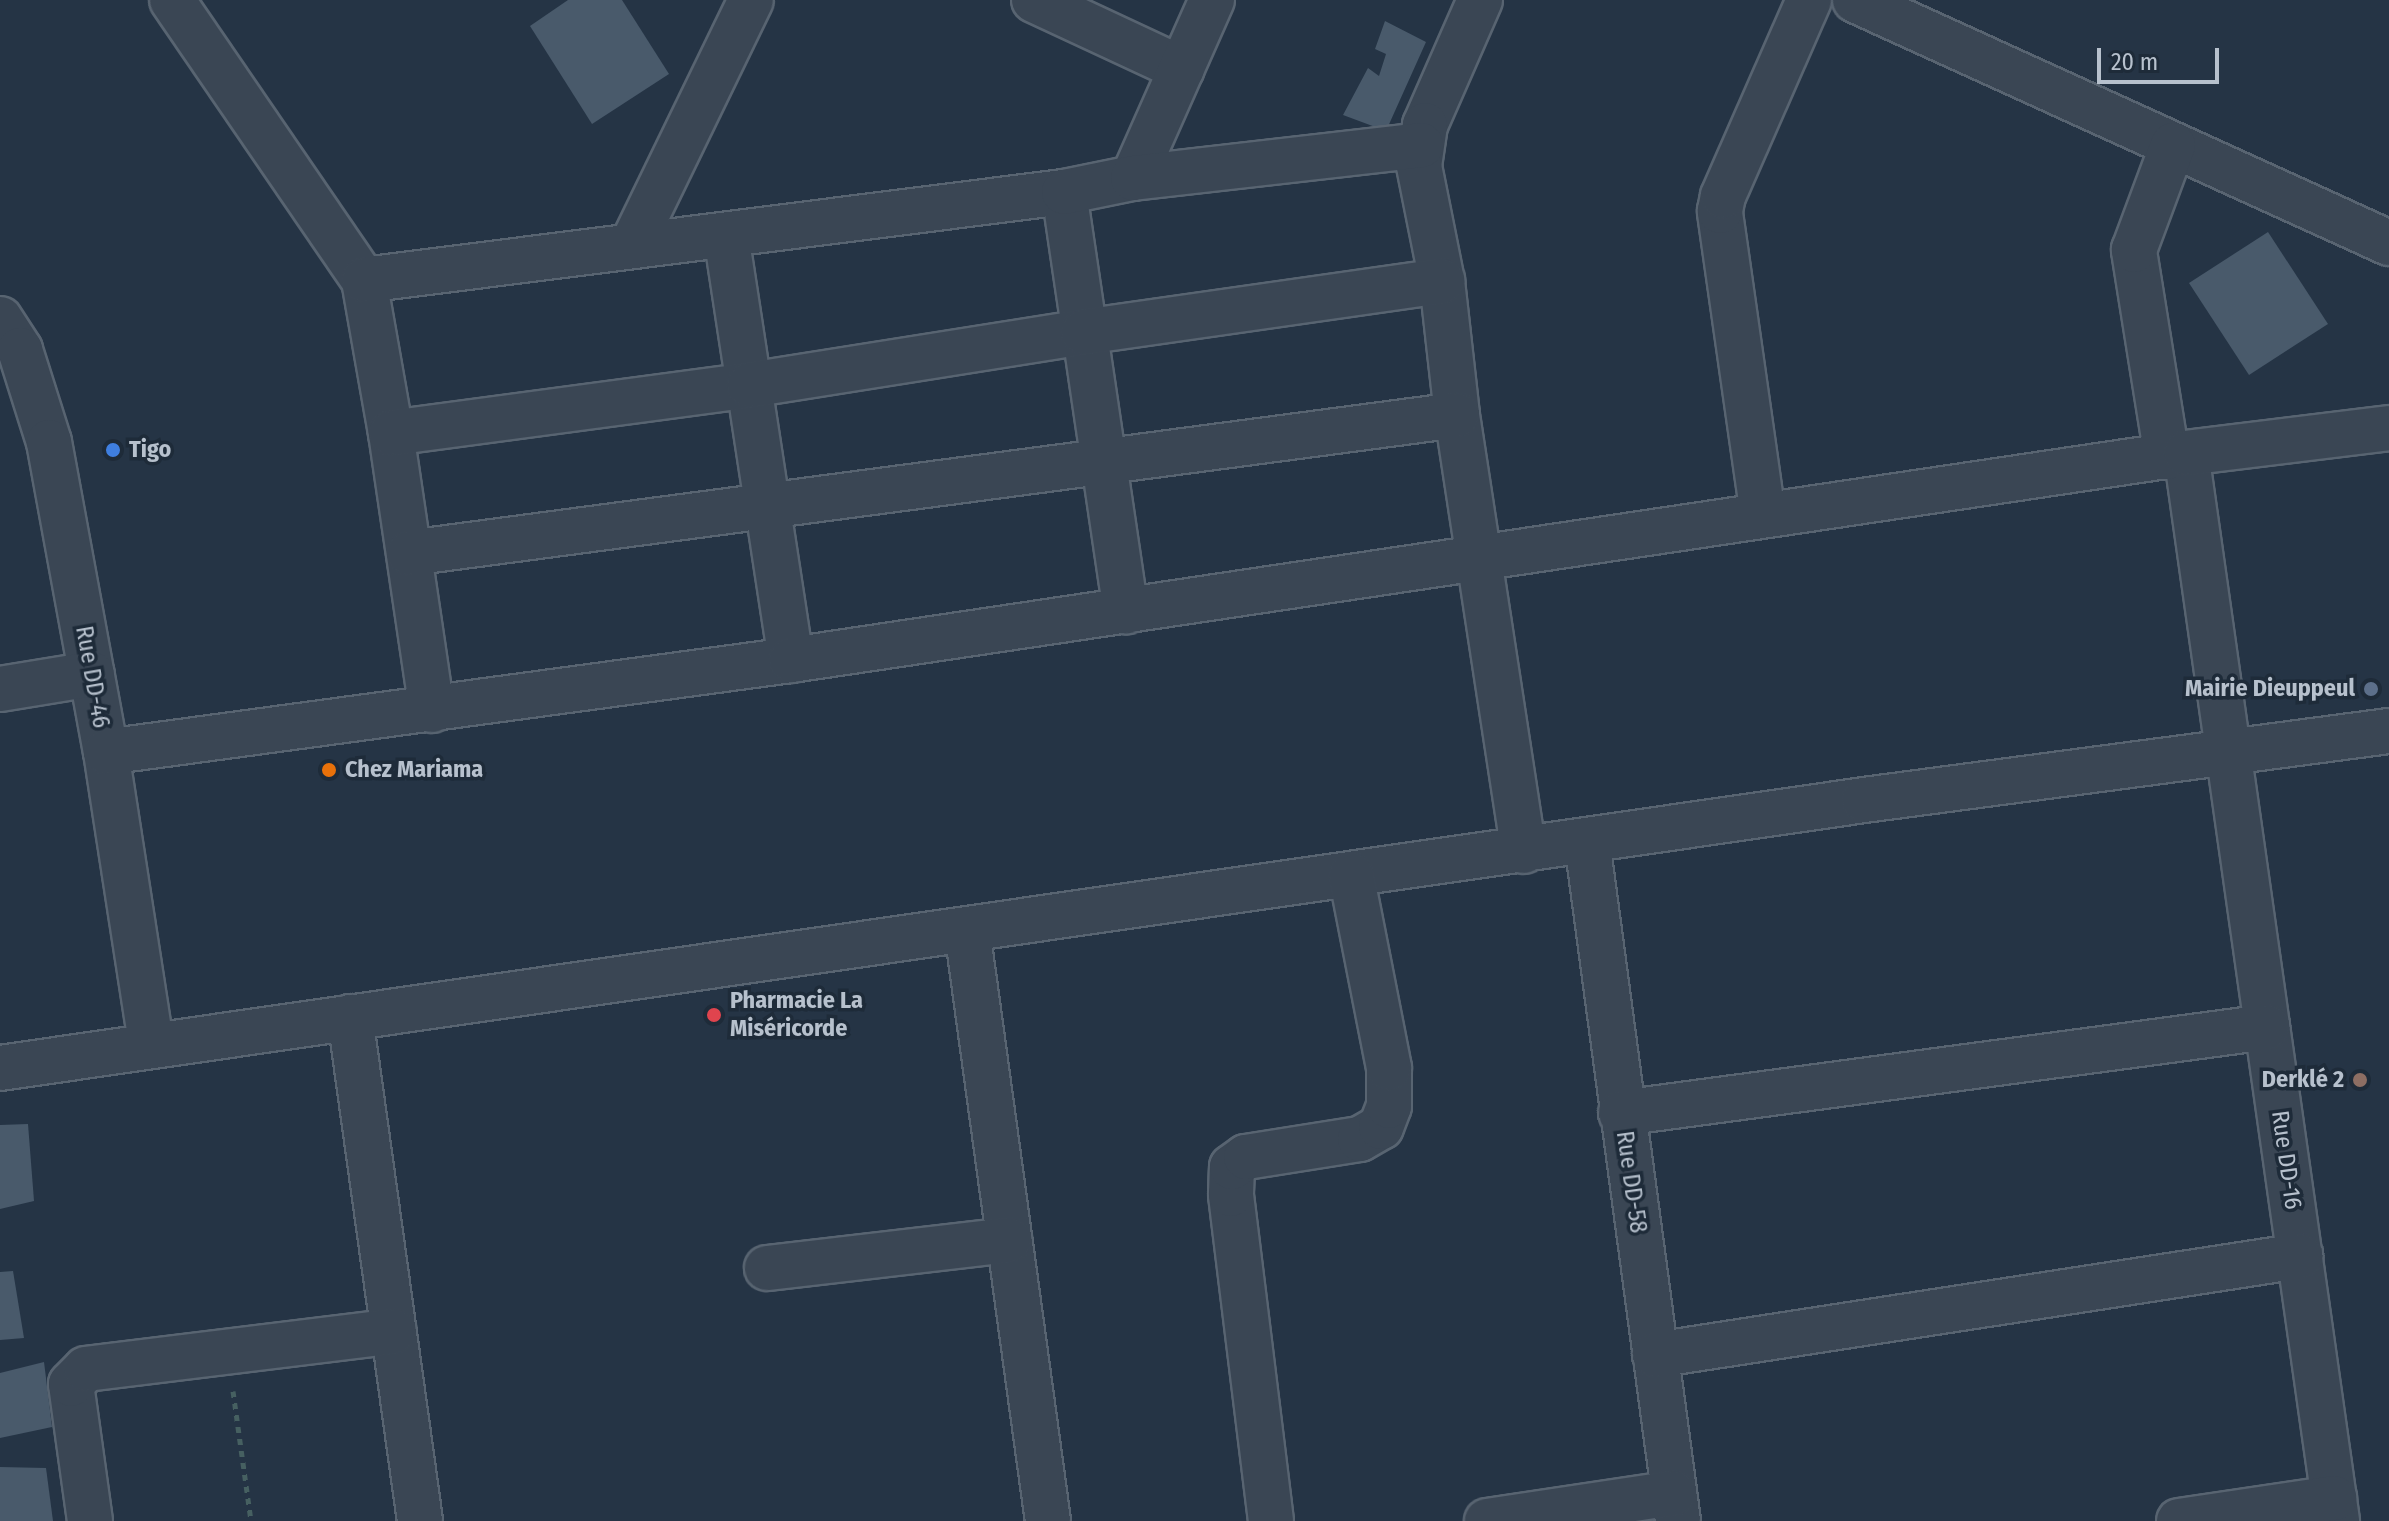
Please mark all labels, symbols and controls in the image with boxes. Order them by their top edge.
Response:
scale bar [2101,32,2223,82]
text: 20 m [2111,48,2158,76]
place label: Tigo [129,436,171,464]
marker: Tigo [104,441,122,459]
street label: Rue DD-46 [69,624,115,730]
place label: Mairie Dieuppeul [2185,675,2355,703]
marker: Mairie Dieuppeul [2362,680,2380,698]
place label: Chez Mariama [345,756,483,784]
marker: Chez Mariama [320,761,338,779]
place label: Pharmacie La Miséricorde [730,987,863,1043]
marker: Pharmacie La Miséricorde [705,1006,723,1024]
place label: Derklé 2 [2262,1066,2344,1094]
marker: Derklé 2 [2351,1071,2369,1089]
street label: Rue DD-16 [2265,1109,2307,1211]
street label: Rue DD-58 [1610,1129,1652,1235]

